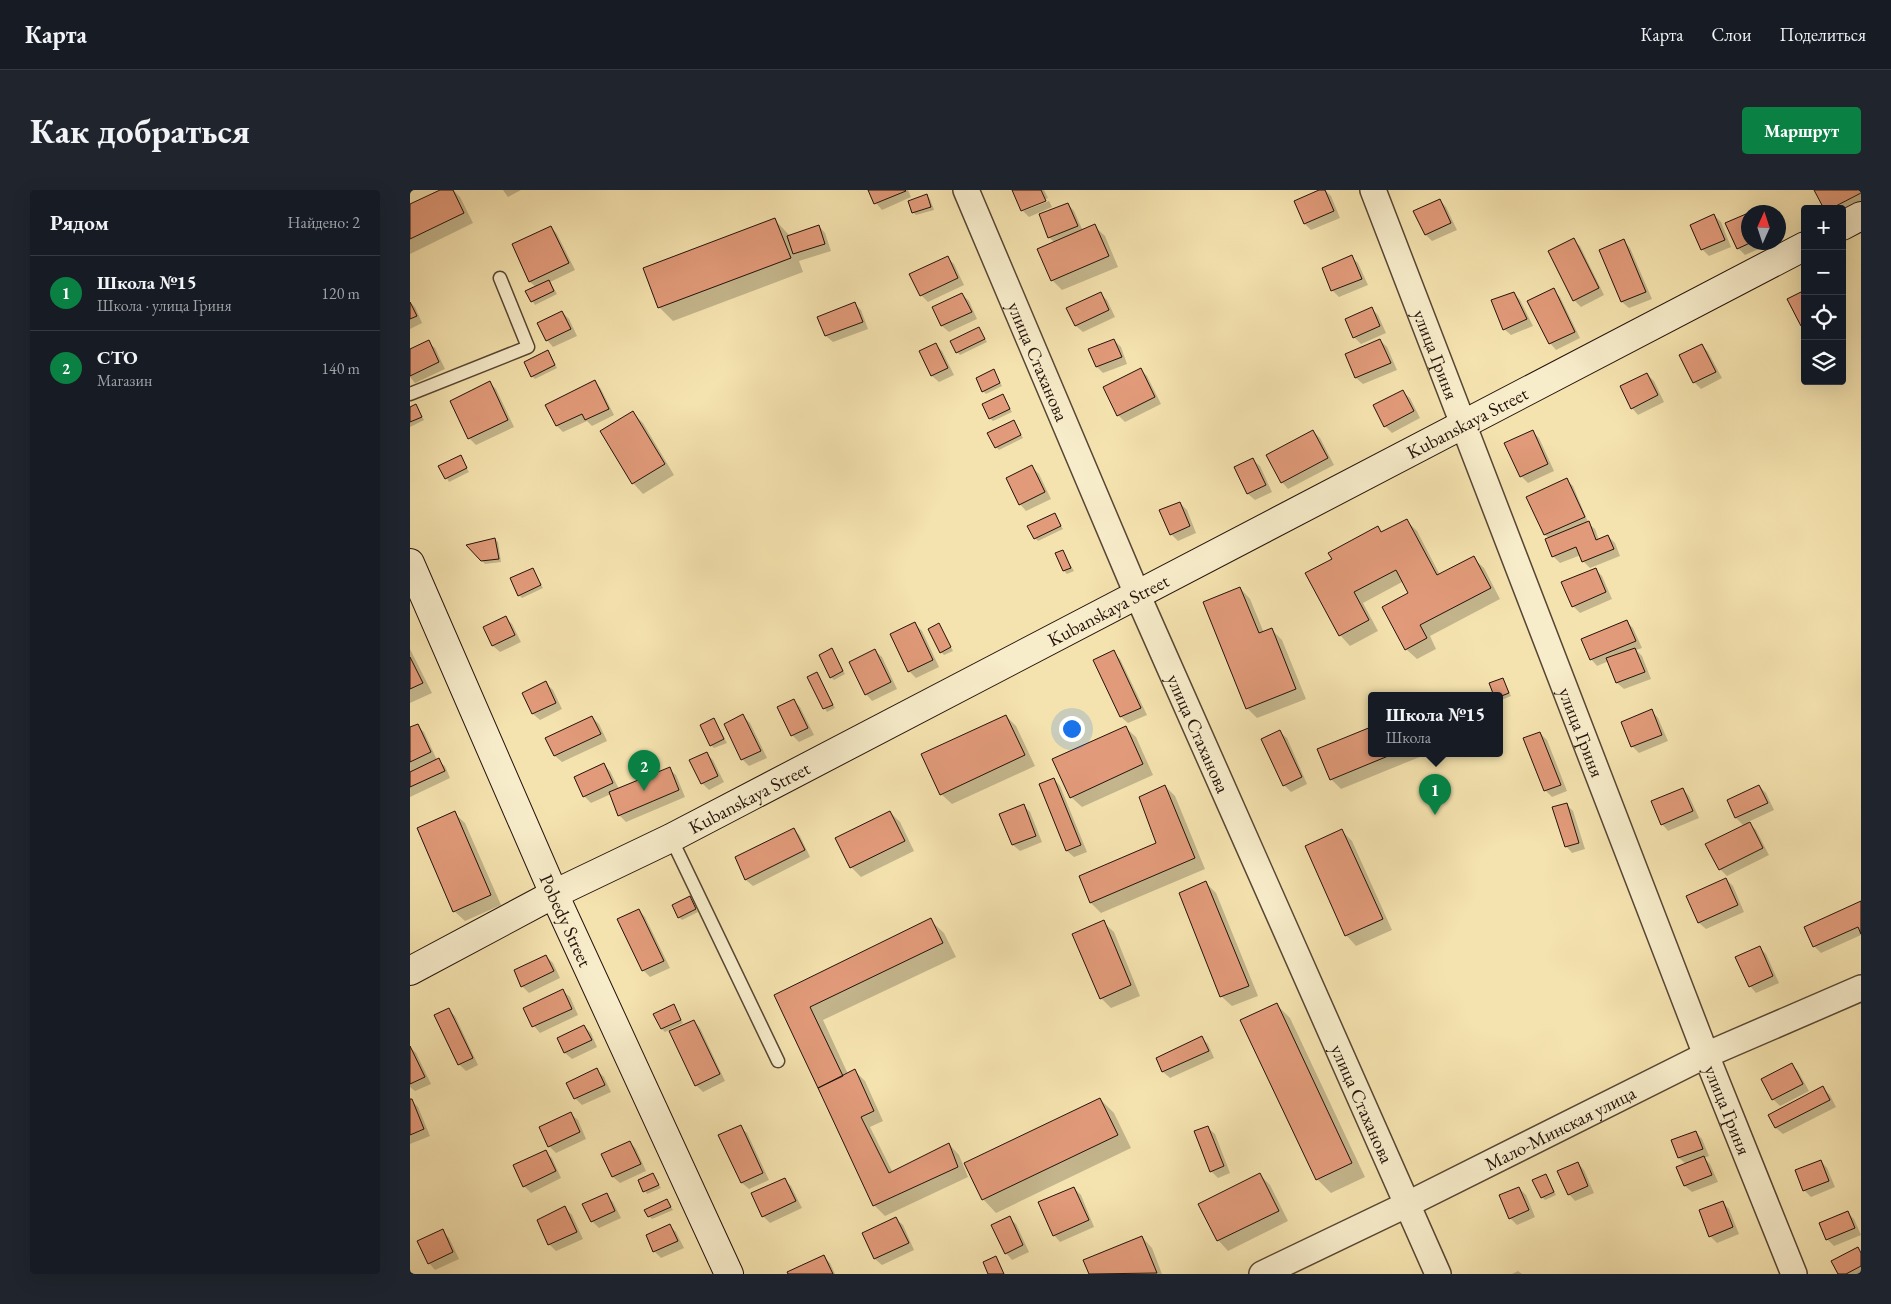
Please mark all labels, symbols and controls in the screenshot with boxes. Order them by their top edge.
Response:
text: Карта [25,19,87,50]
text: Карта [1641,23,1684,46]
text: Слои [1712,23,1751,46]
text: Поделиться [1779,23,1866,46]
button: Маршрут [1742,107,1861,154]
text: Как добраться [30,108,250,153]
north arrow [1741,205,1786,250]
map controls [1801,205,1846,385]
button: + [1801,205,1846,250]
text: Рядом [50,209,109,236]
text: Найдено: 2 [288,212,360,233]
button: − [1801,250,1846,295]
text: Школа №15 [97,270,197,295]
text: 1 [62,283,70,304]
text: 120 m [321,283,360,304]
text: Школа · улица Гриня [97,295,232,316]
button: locate [1801,295,1846,340]
street label: улица Стаханова [1002,298,1075,425]
street label: улица Гриня [1408,306,1465,403]
button: layers [1801,340,1846,385]
text: СТО [97,345,138,370]
text: 2 [62,358,70,379]
text: 140 m [321,358,360,379]
text: Магазин [97,370,152,391]
street label: Kubanskaya Street [1402,380,1532,464]
street label: Kubanskaya Street [1043,568,1173,652]
street label: улица Стаханова [1161,670,1236,797]
street label: улица Гриня [1553,684,1611,781]
popup [1368,692,1503,757]
text: Школа №15 [1386,702,1485,727]
your location [1059,716,1085,742]
text: Школа [1386,727,1431,748]
pin: 2 [628,750,660,791]
street label: Kubanskaya Street [684,755,814,839]
pin: 1 [1419,774,1451,815]
street label: Pobedy Street [534,870,598,971]
street label: улица Стаханова [1325,1040,1400,1167]
street label: улица Гриня [1699,1061,1757,1159]
street label: Мало-Минская улица [1480,1080,1640,1176]

